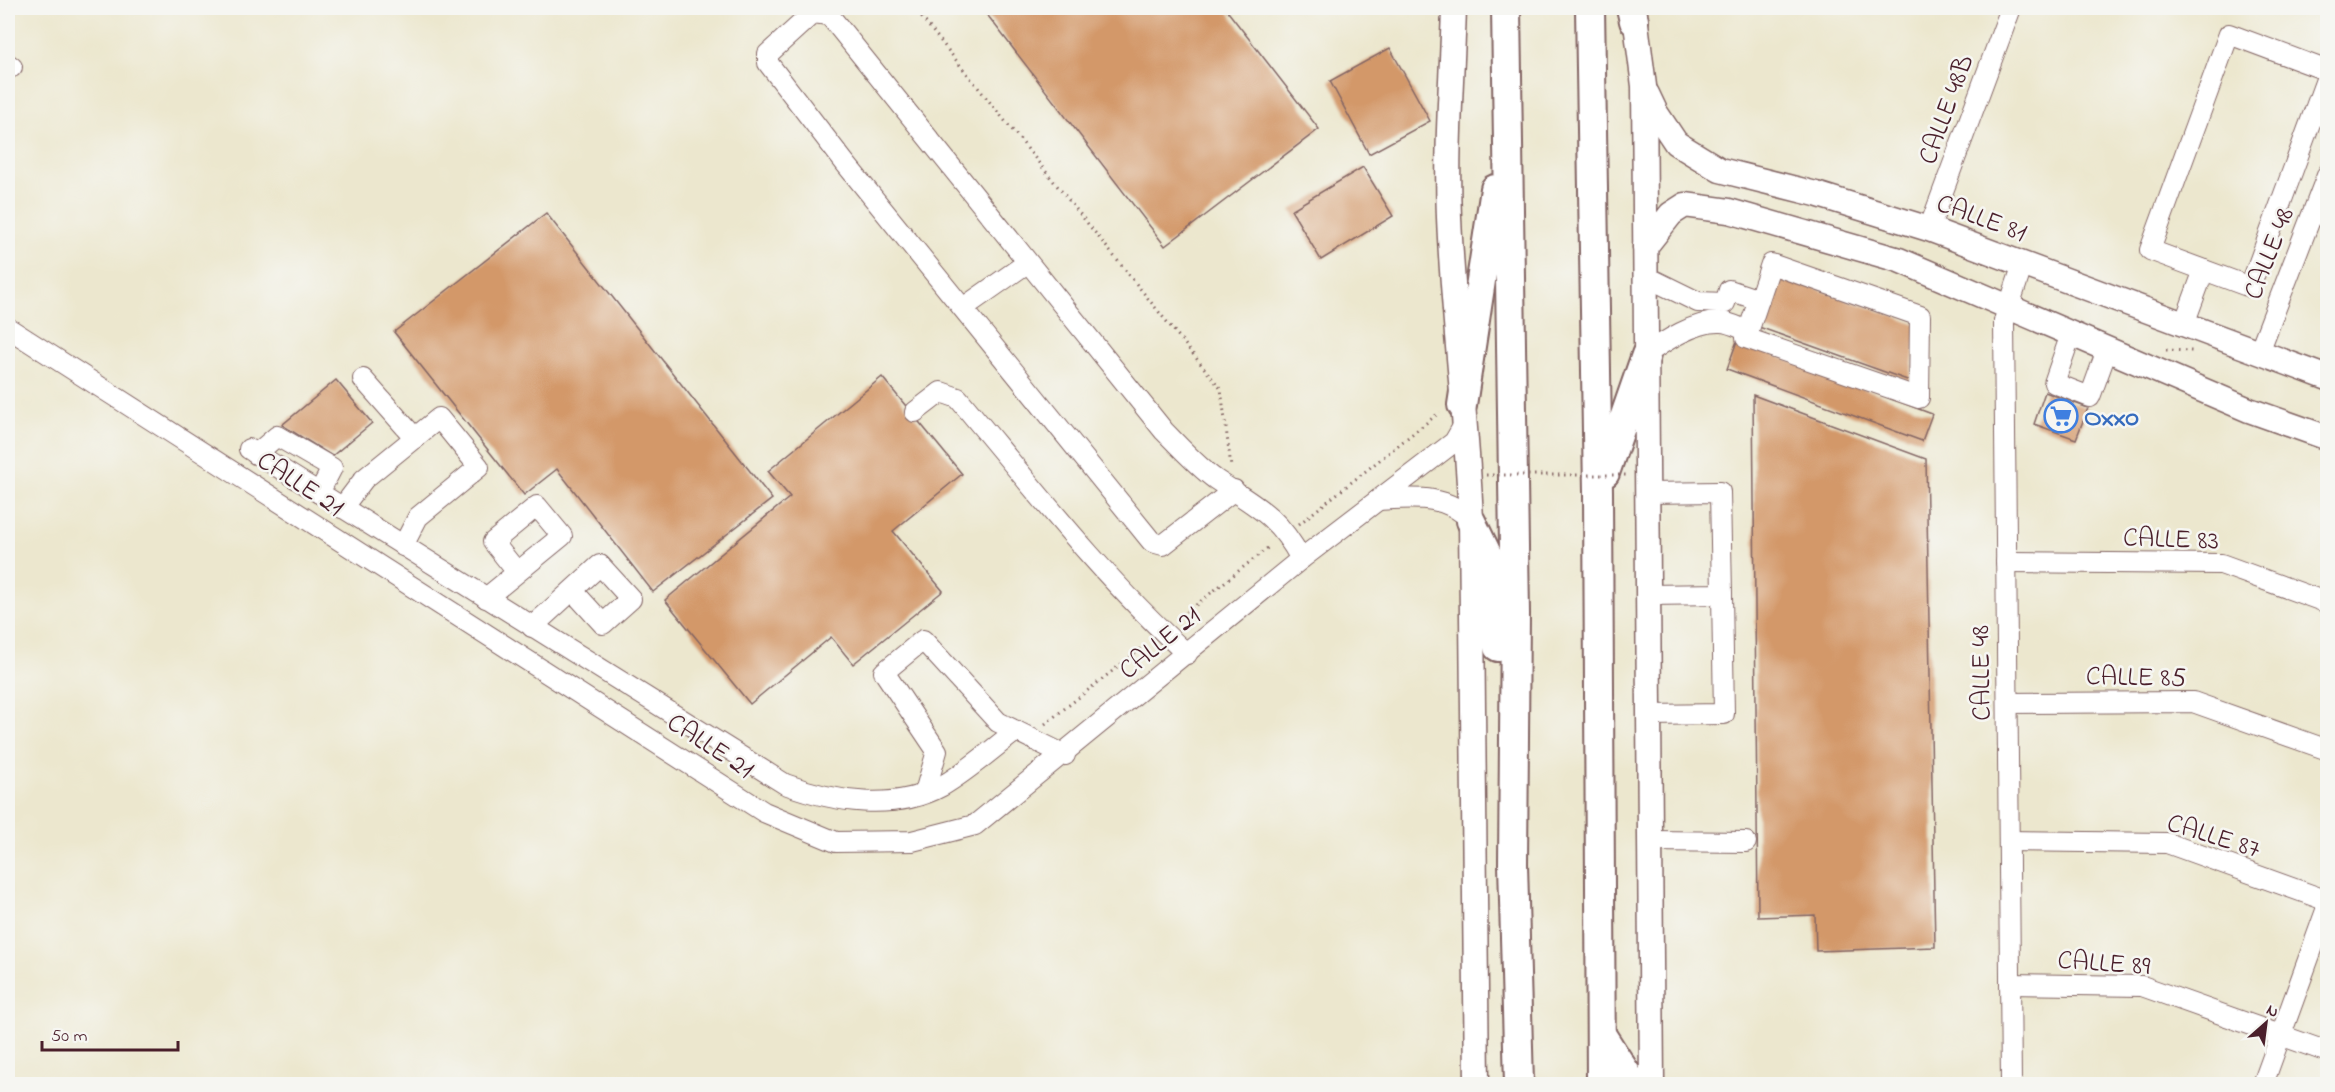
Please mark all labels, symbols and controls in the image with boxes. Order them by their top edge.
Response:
street label: CALLE 48B [1910,50,1985,170]
street label: CALLE 81 [1931,185,2032,254]
street label: CALLE 48 [2235,202,2306,306]
supermarket icon: Oxxo [2043,398,2079,434]
place label: Oxxo [2084,399,2139,438]
street label: CALLE 21 [249,442,351,528]
street label: CALLE 83 [2122,519,2219,562]
street label: CALLE 21 [1111,598,1210,690]
street label: CALLE 48 [1962,625,2003,721]
street label: CALLE 85 [2086,658,2186,699]
street label: CALLE 21 [659,704,761,790]
street label: CALLE 87 [2162,805,2265,870]
street label: CALLE 89 [2056,942,2151,987]
north arrow [2236,993,2296,1053]
text: N [2262,998,2283,1025]
scale bar [42,1014,178,1052]
text: 50 m [51,1024,88,1050]

